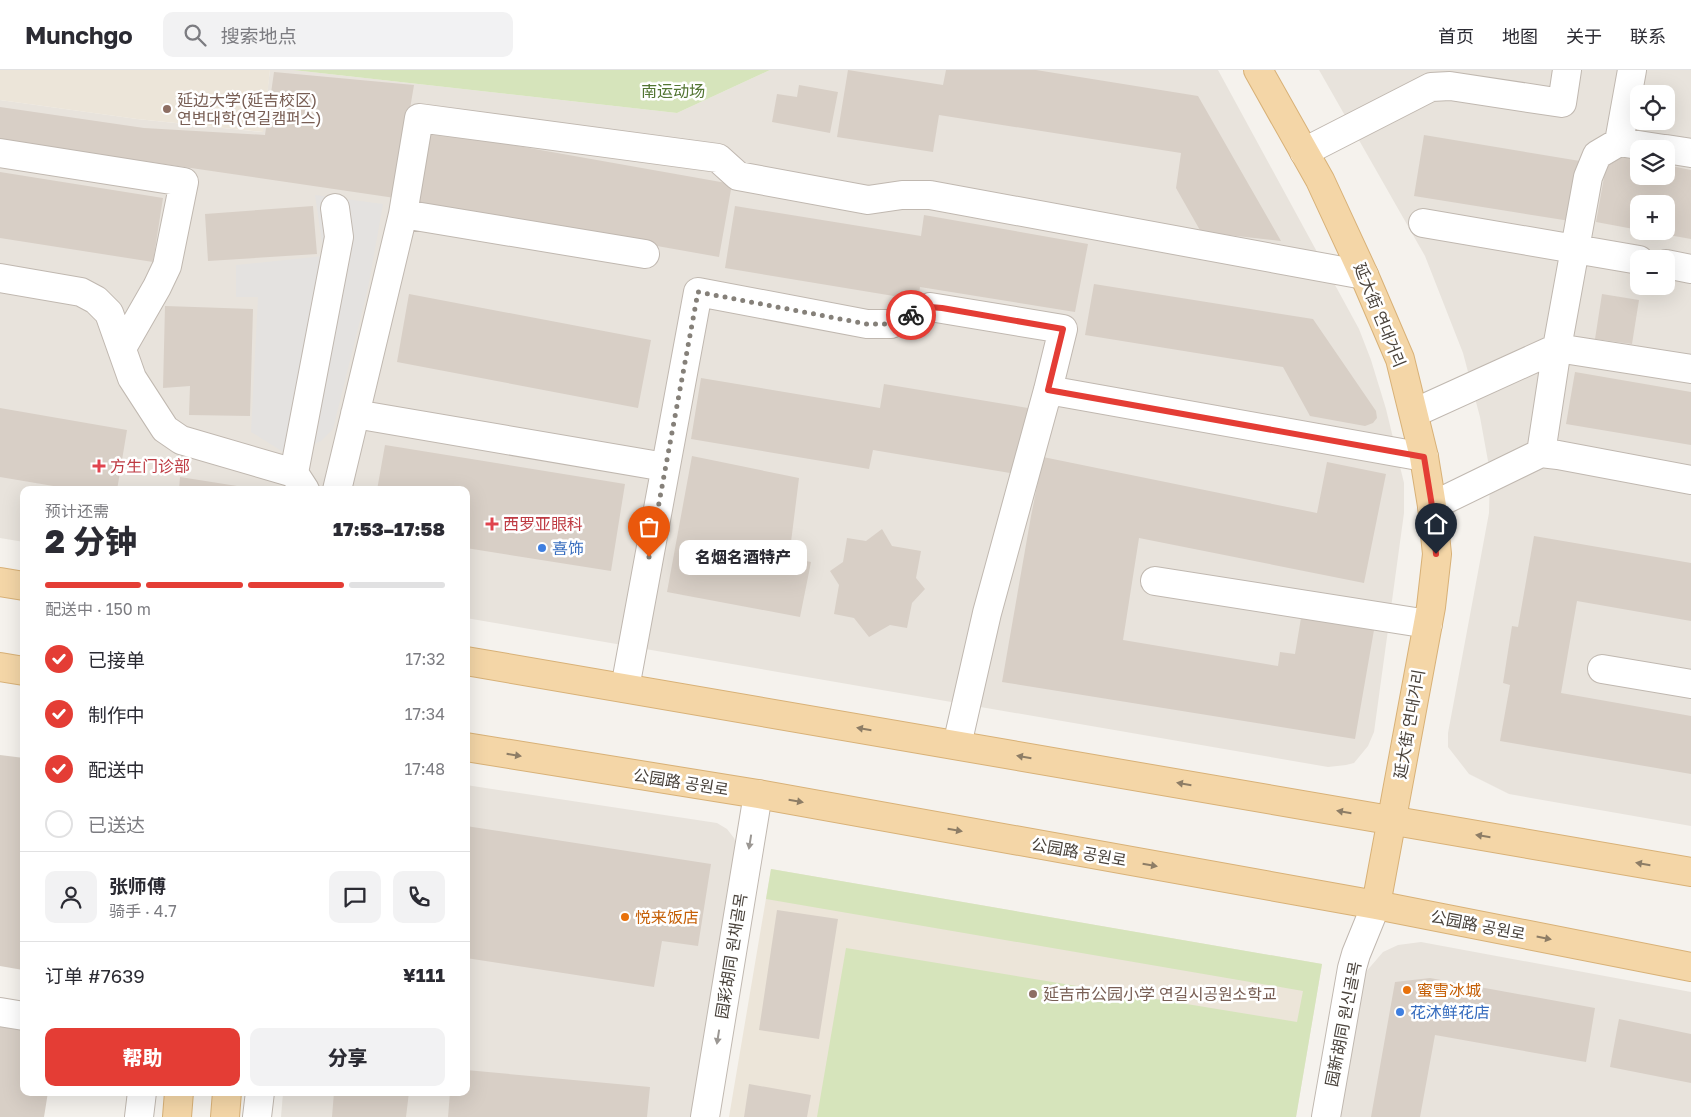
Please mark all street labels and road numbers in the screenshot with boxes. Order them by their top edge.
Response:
street label: 延大街 연대거리 [1350,260,1410,370]
street label: 延大街 연대거리 [1390,668,1428,780]
street label: 公园路 공원로 [632,765,730,799]
street label: 公园路 공원로 [1030,834,1128,870]
street label: 园彩胡同 원채골목 [711,892,751,1020]
street label: 公园路 공원로 [1429,906,1527,944]
street label: 园新胡同 원신골목 [1321,960,1365,1088]

